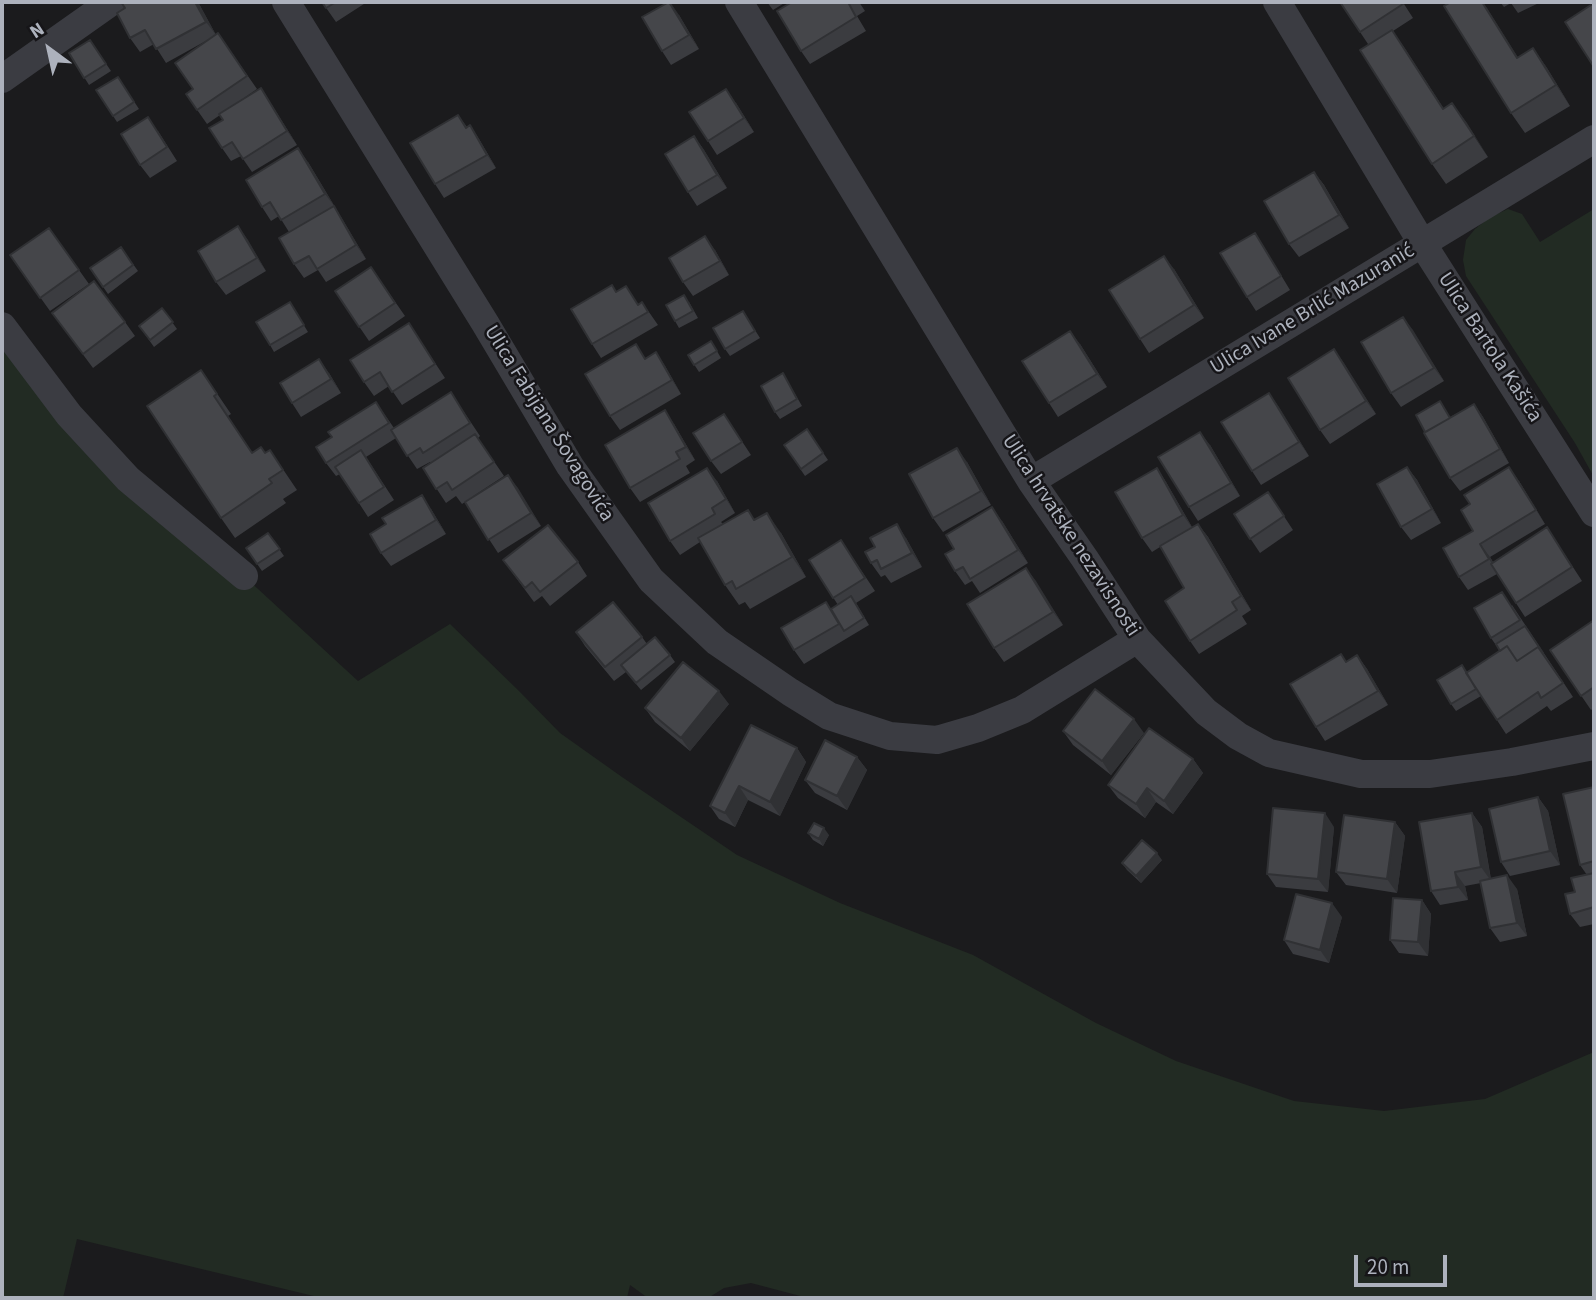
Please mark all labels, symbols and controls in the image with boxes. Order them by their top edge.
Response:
north arrow [14,14,84,84]
text: N [25,16,50,46]
street label: Ulica Ivane Brlić Mazuranić [1207,239,1419,381]
street label: Ulica Bartola Kašića [1431,268,1547,428]
street label: Ulica Fabijana Šovagovića [477,321,619,527]
street label: Ulica hrvatske nezavisnosti [995,430,1145,642]
scale bar [1358,1240,1451,1284]
text: 20 m [1367,1252,1409,1282]

